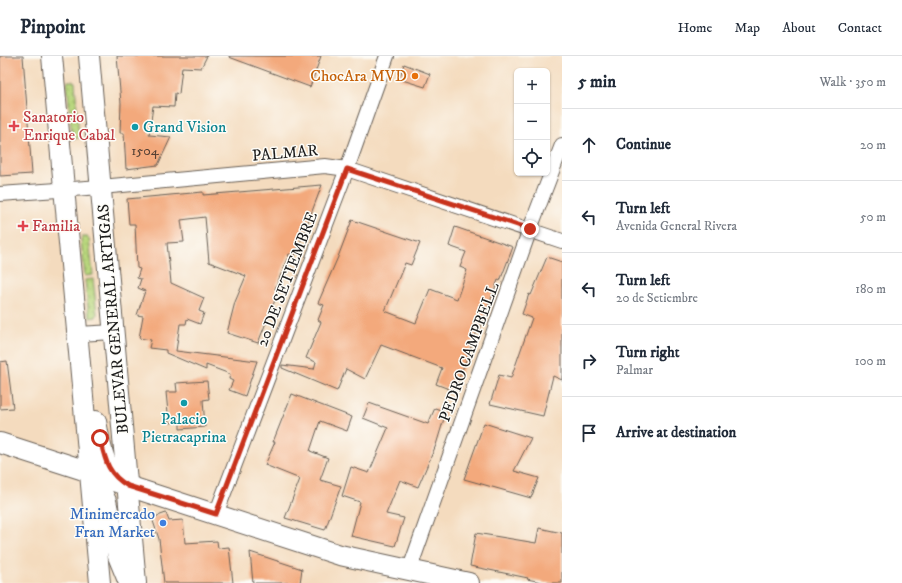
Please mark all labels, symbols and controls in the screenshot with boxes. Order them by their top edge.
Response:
text: Pinpoint [20,16,85,39]
text: Home [678,19,712,37]
text: Map [734,19,760,37]
text: About [782,19,816,37]
text: Contact [838,19,882,37]
place label: ChocAra MVD [310,66,407,86]
map controls [514,68,550,176]
button: + [514,68,550,104]
marker: ChocAra MVD [410,71,420,81]
text: 5 min [578,71,616,93]
text: Walk · 350 m [819,74,886,90]
button: − [514,104,550,140]
place label: Sanatorio Enrique Cabal [23,107,115,145]
place label: Grand Vision [143,117,227,137]
marker: Sanatorio Enrique Cabal [8,120,20,132]
marker: Grand Vision [130,122,140,132]
icon: ahead [578,134,600,156]
text: Continue [616,135,671,154]
text: 20 m [860,137,886,153]
street label: PALMAR [251,140,319,166]
button: locate [514,140,550,176]
house number: 1504 [131,142,160,160]
text: Turn left [616,199,670,218]
street label: BULEVAR GENERAL ARTIGAS [93,203,133,435]
icon: left [578,206,600,228]
street label: 20 DE SETIEMBRE [252,209,322,349]
text: 50 m [860,209,886,225]
place label: Familia [32,216,80,236]
text: Avenida General Rivera [616,218,737,234]
marker: Familia [17,220,29,232]
route end [521,220,539,238]
text: Turn left [616,271,670,290]
icon: left [578,278,600,300]
street label: PEDRO CAMPBELL [434,279,504,424]
text: 180 m [855,281,886,297]
text: 20 de Setiembre [616,290,698,306]
text: Turn right [616,343,679,362]
icon: right [578,350,600,372]
text: 100 m [855,353,886,369]
text: Palmar [616,362,653,378]
marker: Palacio Pietracaprina [179,398,189,408]
place label: Palacio Pietracaprina [142,409,227,447]
icon: arrive [578,422,600,444]
text: Arrive at destination [616,423,736,442]
route start [91,429,109,447]
place label: Minimercado Fran Market [70,504,155,542]
marker: Minimercado Fran Market [158,518,168,528]

